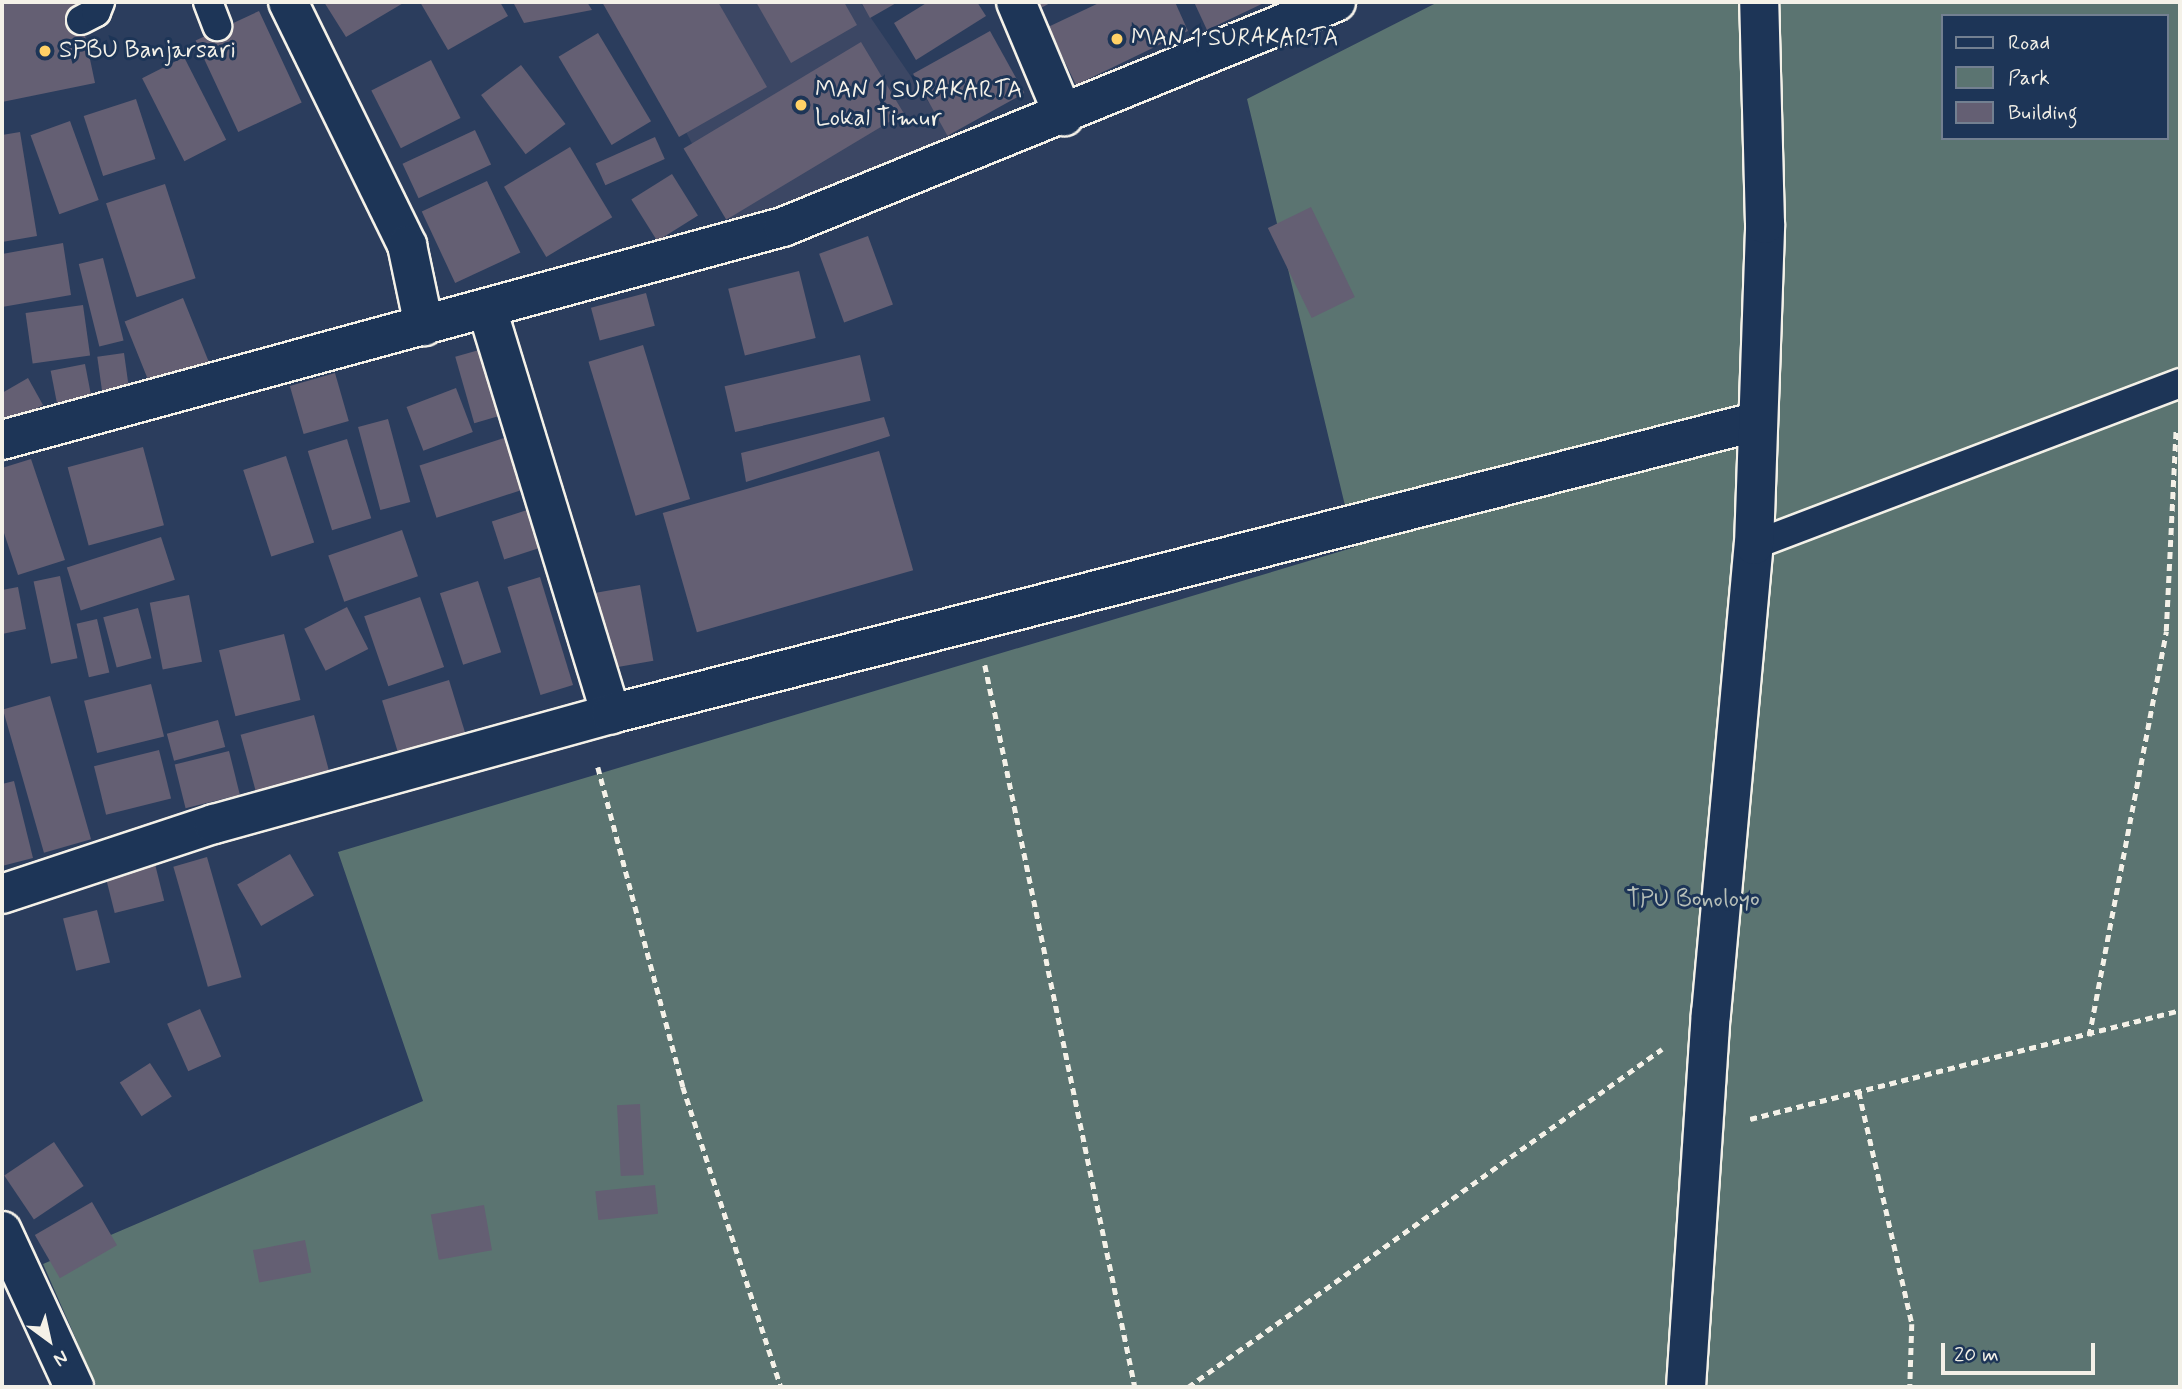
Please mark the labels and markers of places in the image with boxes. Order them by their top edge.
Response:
place label: MAN 1 SURAKARTA [1131,25,1339,53]
marker: MAN 1 SURAKARTA [1109,31,1125,47]
place label: SPBU Banjarsari [59,37,236,65]
marker: SPBU Banjarsari [37,43,53,59]
place label: MAN 1 SURAKARTA Lokal Timur [815,77,1023,133]
marker: MAN 1 SURAKARTA Lokal Timur [793,97,809,113]

